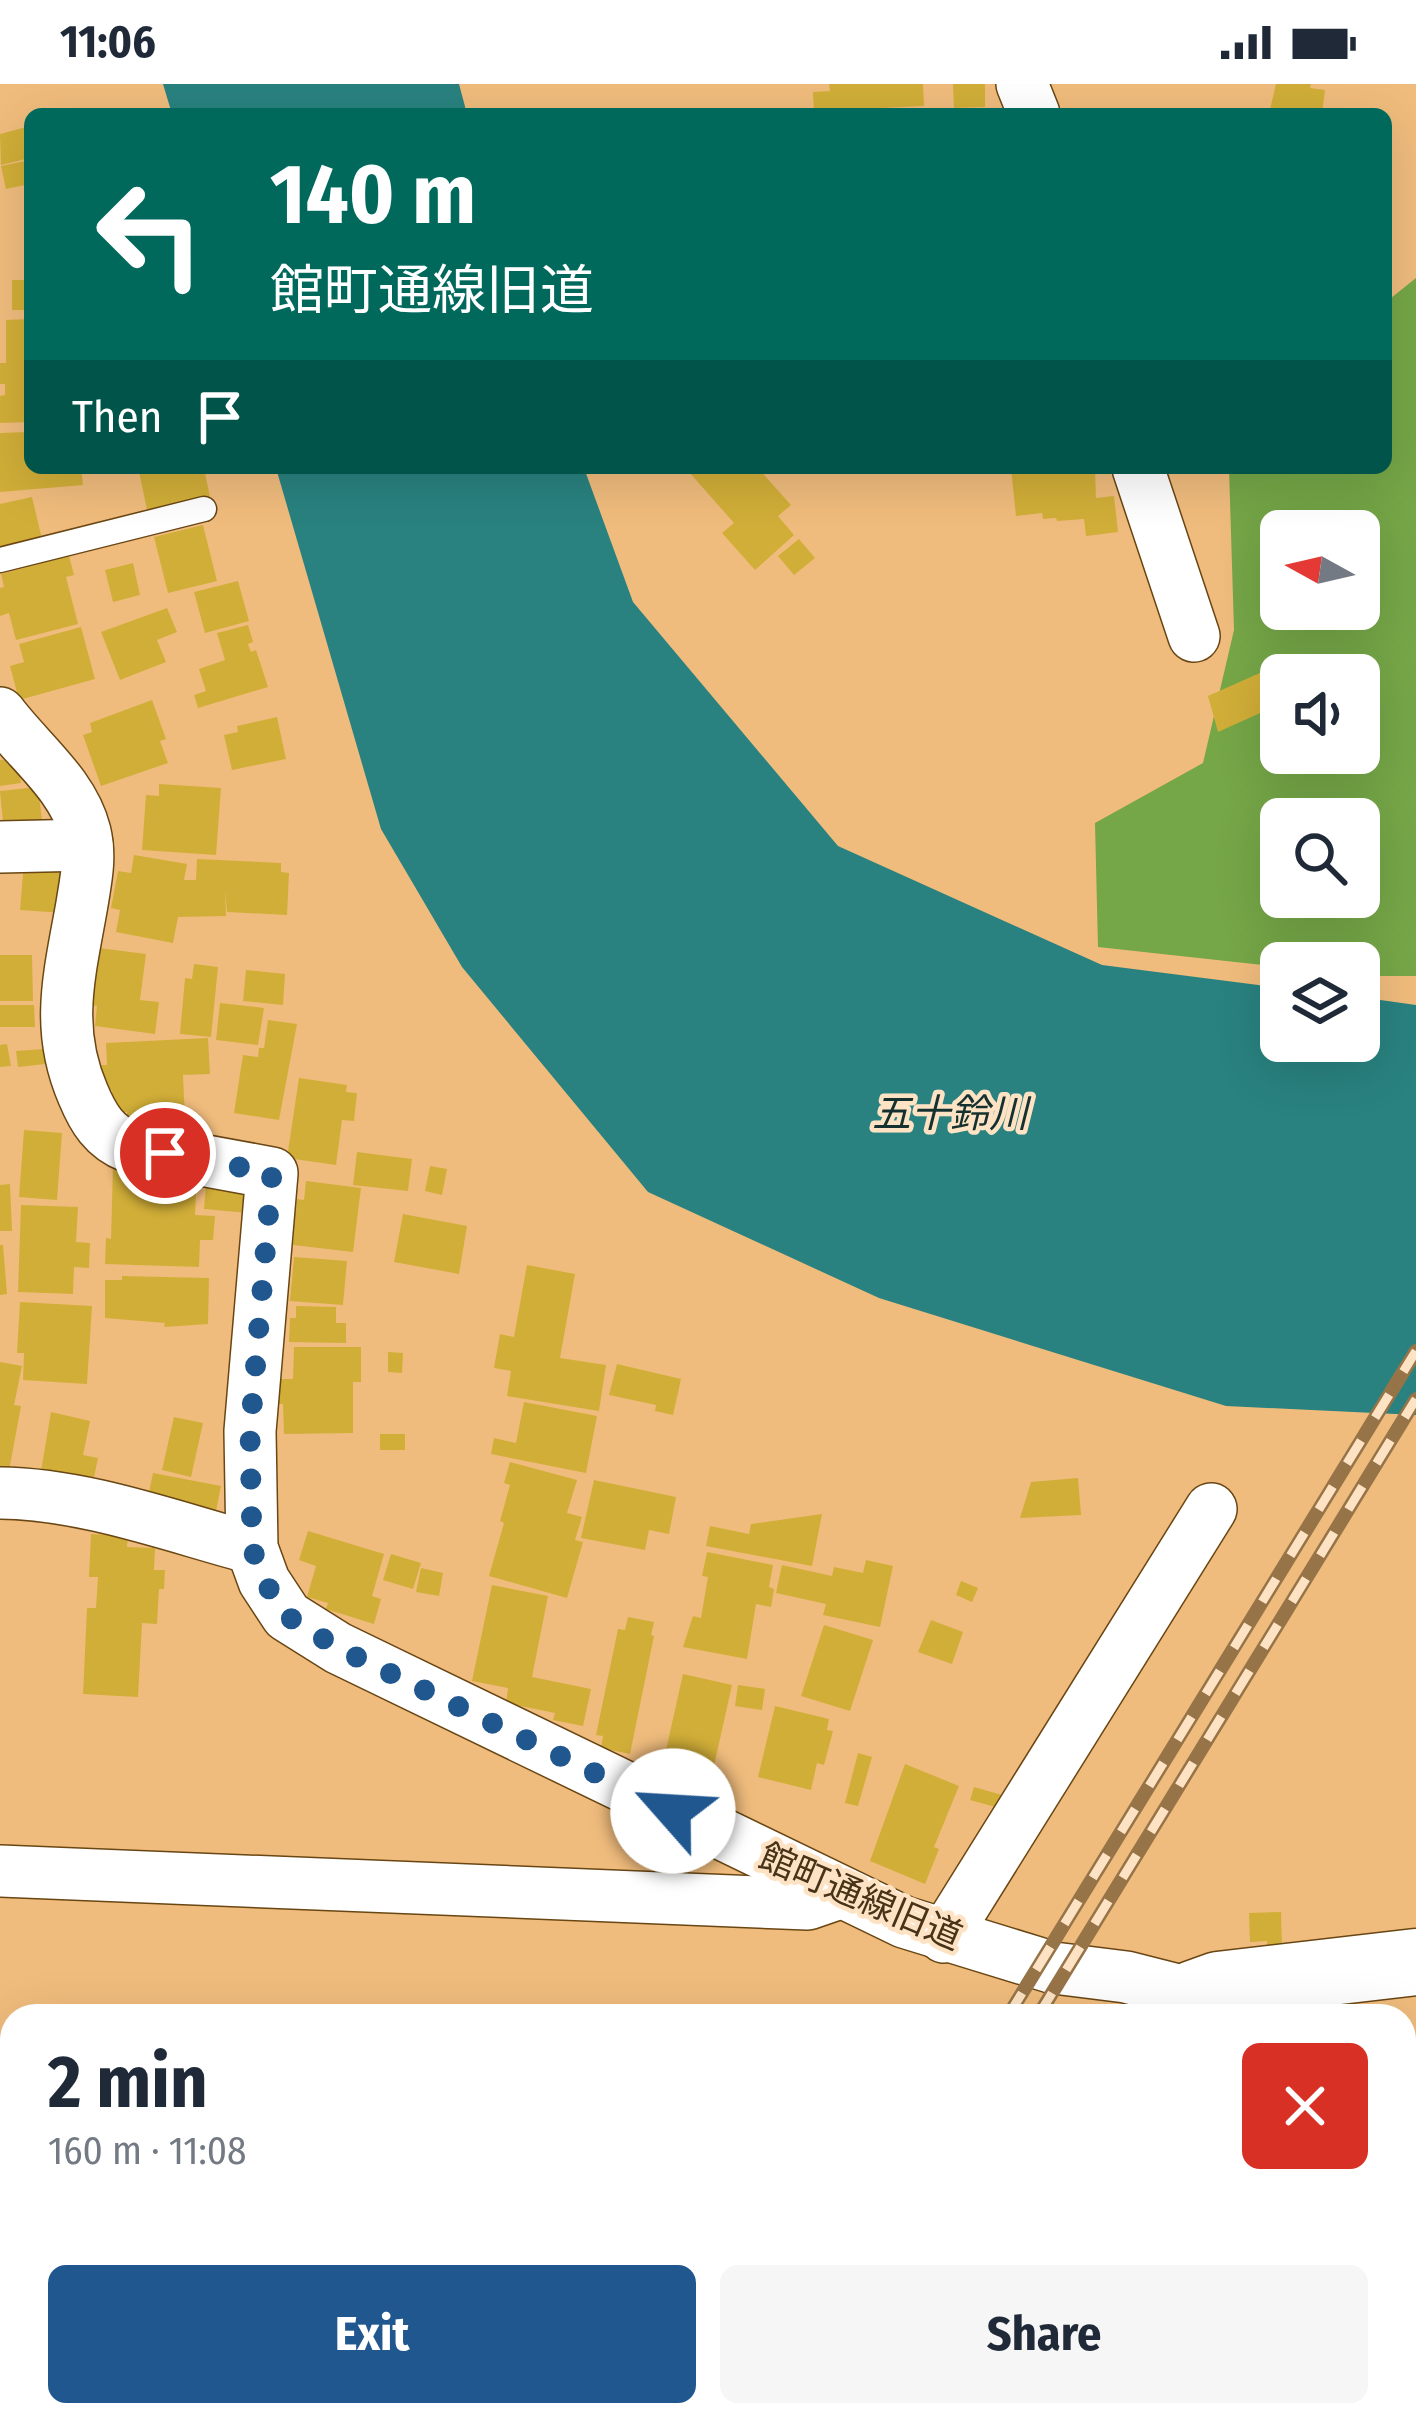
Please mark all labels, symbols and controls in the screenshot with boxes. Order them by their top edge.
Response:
text: 11:06 [60,15,156,69]
text: 140 m [270,144,476,245]
icon: left [72,156,228,312]
text: 館町通線旧道 [270,259,594,323]
icon: arrive [187,384,253,450]
text: Then [72,390,163,444]
north arrow [1260,510,1380,630]
map controls [1260,510,1380,1062]
button: sound [1260,654,1380,774]
button: search [1260,798,1380,918]
button: layers [1260,942,1380,1062]
water label: 五十鈴川 [872,1091,1032,1137]
pin [114,1102,216,1204]
icon: arrive [132,1120,198,1186]
position arrow [610,1748,736,1874]
street label: 館町通線旧道 [753,1834,969,1959]
text: 2 min [48,2040,208,2126]
button: close [1242,2043,1368,2169]
text: 160 m · 11:08 [48,2128,247,2174]
button: Exit [48,2265,696,2403]
button: Share [720,2265,1368,2403]

